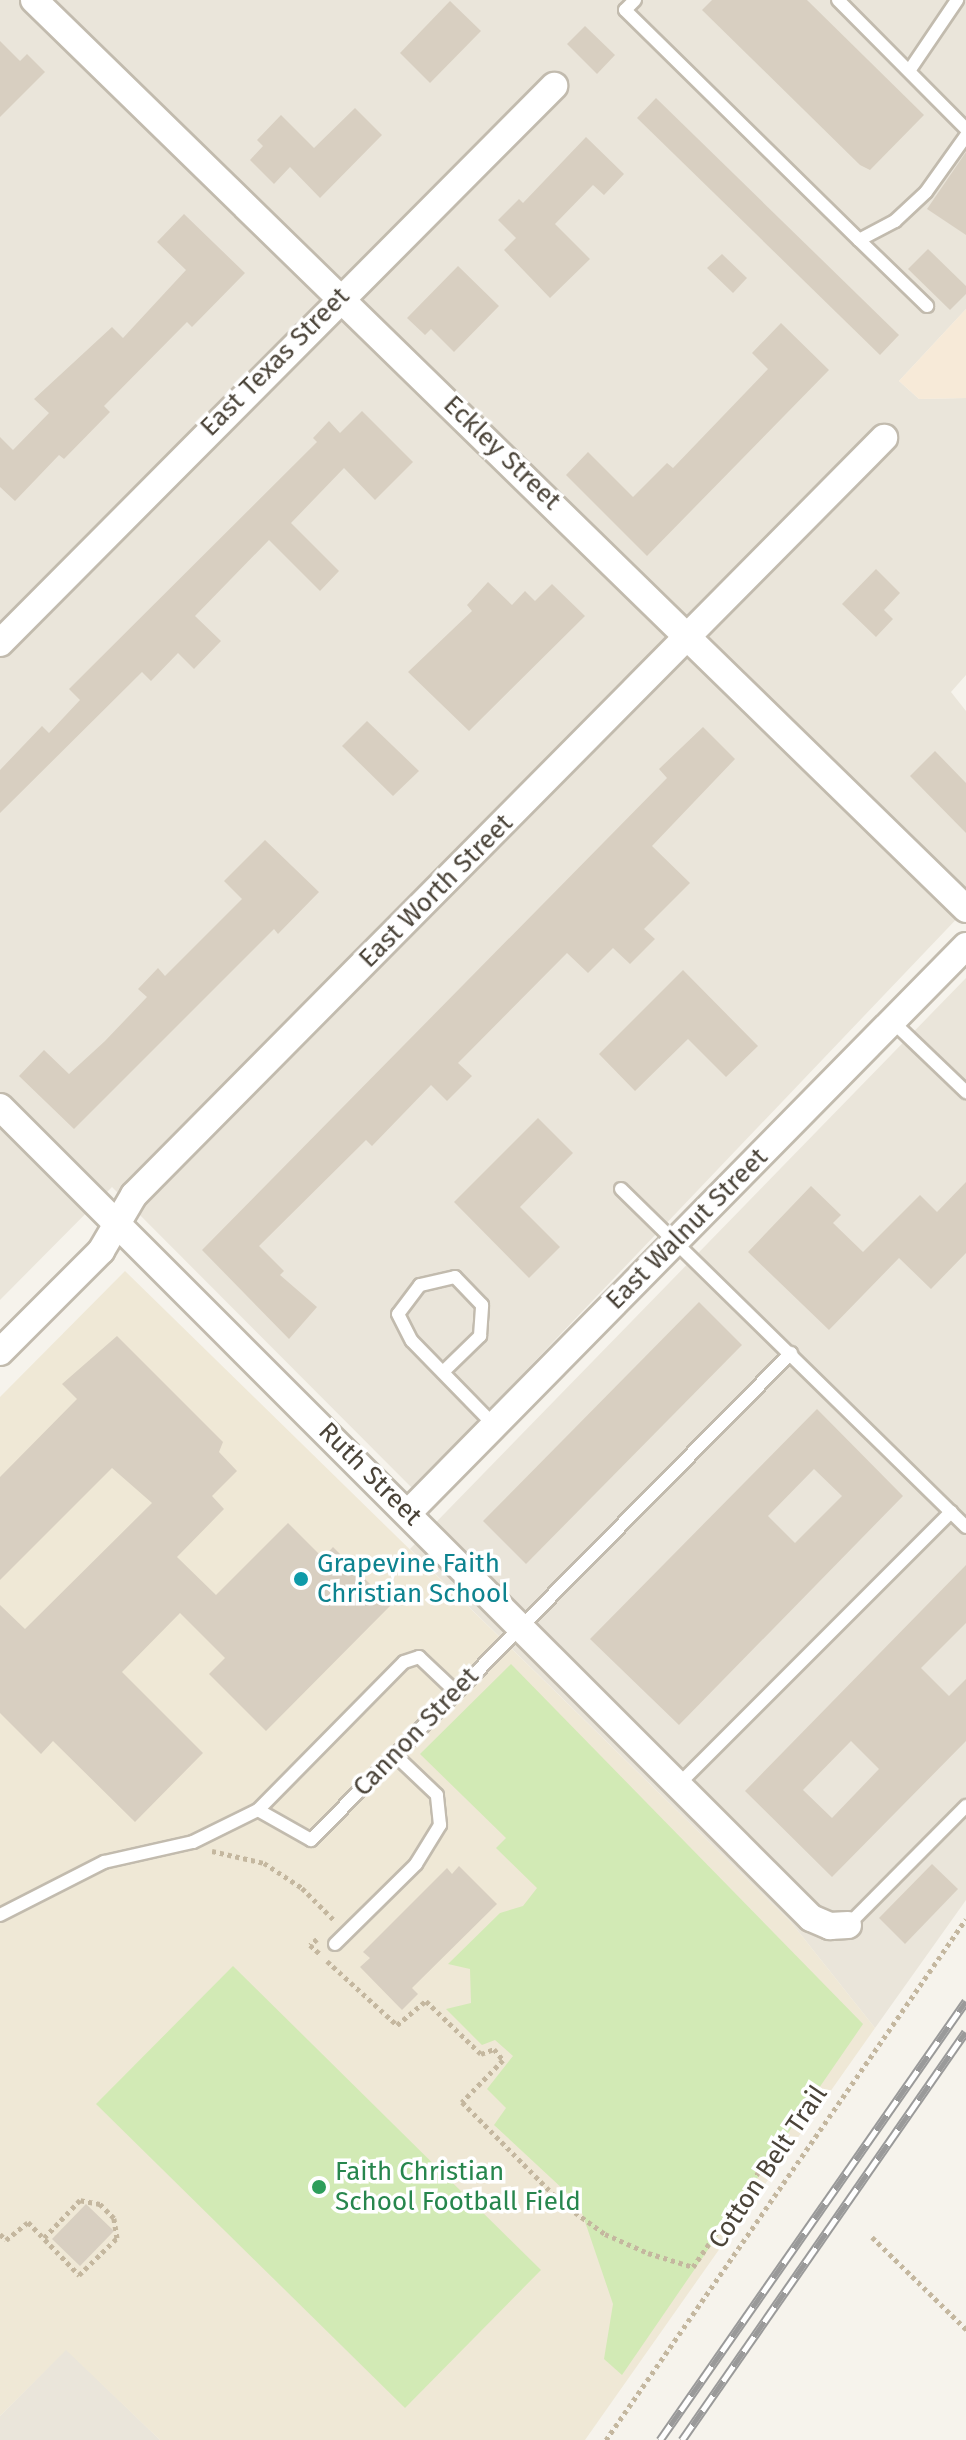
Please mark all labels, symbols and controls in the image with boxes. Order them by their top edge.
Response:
street label: East Texas Street [194,281,356,443]
street label: Eckley Street [437,389,567,517]
street label: East Worth Street [353,808,519,974]
street label: East Walnut Street [600,1142,774,1316]
street label: Ruth Street [312,1416,428,1532]
place label: Grapevine Faith Christian School [317,1548,509,1610]
marker: Grapevine Faith Christian School [292,1570,310,1588]
street label: Cannon Street [347,1661,485,1803]
street label: Cotton Belt Trail [702,2080,834,2254]
place label: Faith Christian School Football Field [335,2156,581,2218]
marker: Faith Christian School Football Field [310,2178,328,2196]

